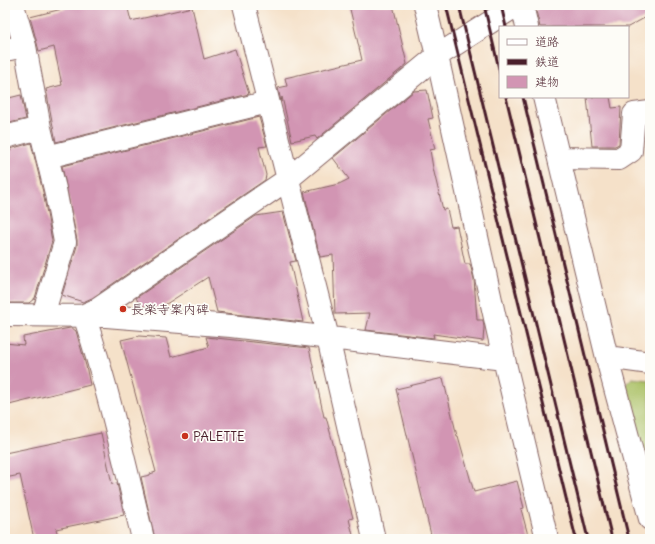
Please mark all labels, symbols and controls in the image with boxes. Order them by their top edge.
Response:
legend [499,26,629,98]
text: 道路 [535,34,559,49]
text: 鉄道 [535,54,559,69]
text: 建物 [535,74,559,89]
place label: 長楽寺案内碑 [131,301,209,318]
marker: 長楽寺案内碑 [118,304,128,314]
place label: PALETTE [193,428,245,445]
marker: PALETTE [180,431,190,441]

